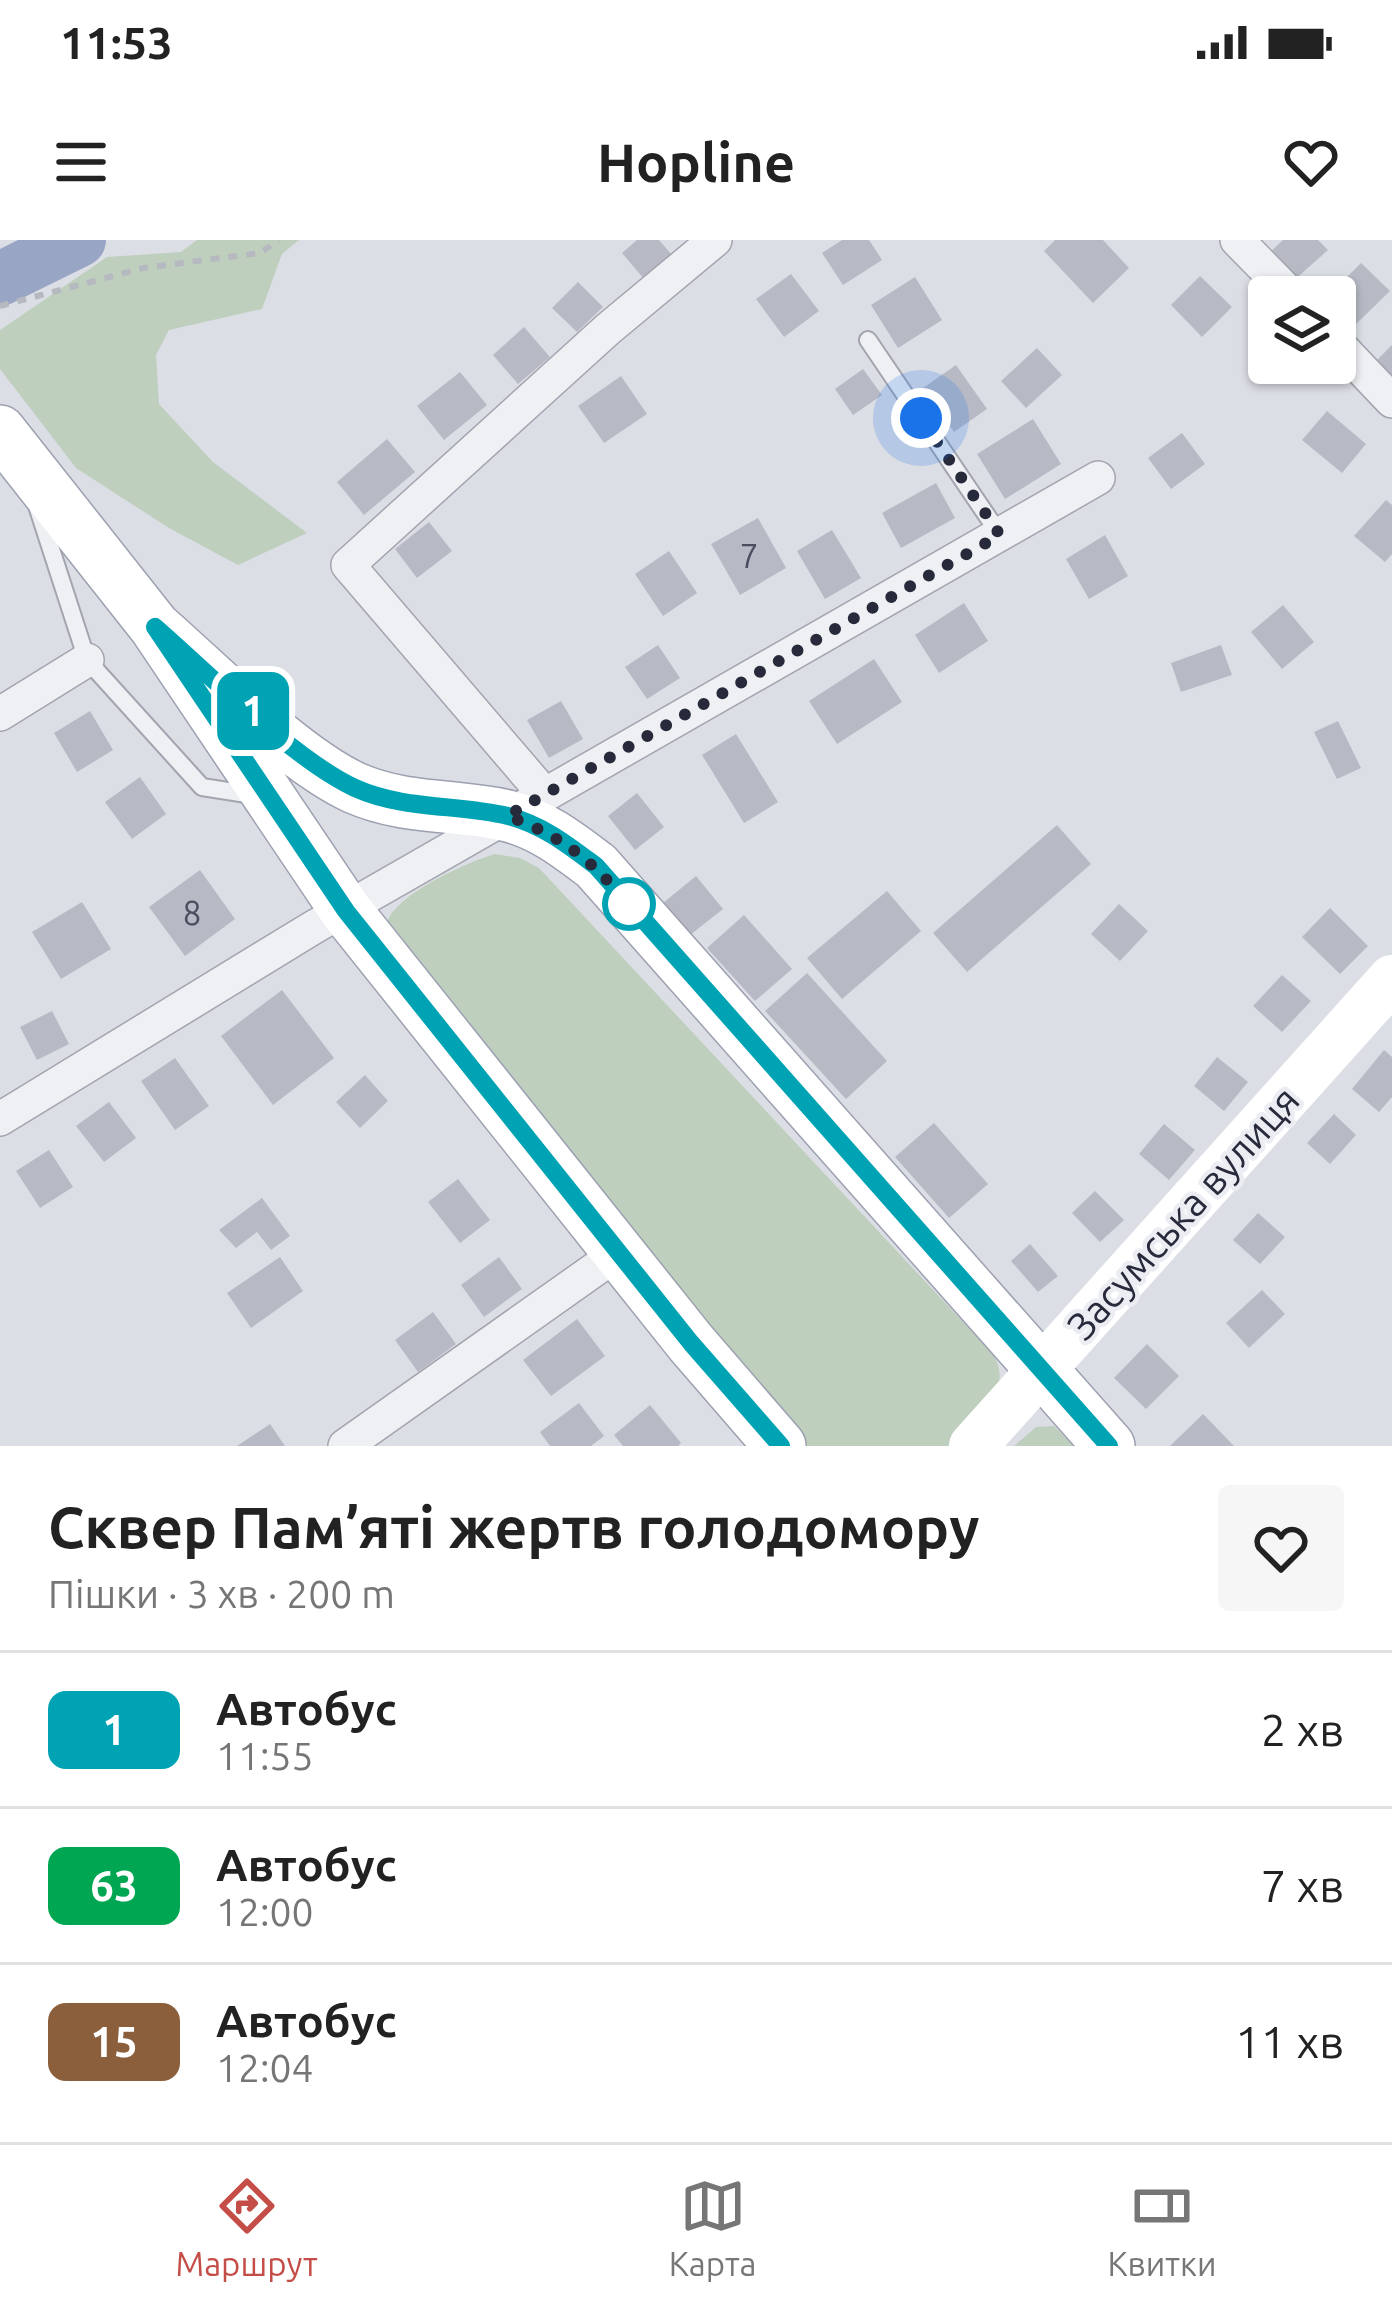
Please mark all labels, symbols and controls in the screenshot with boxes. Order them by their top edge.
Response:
text: 11:53 [60,17,173,68]
icon: menu [48,129,114,195]
icon: heart [1278,129,1344,195]
text: Hopline [597,132,795,192]
map controls [1248,276,1356,384]
button: layers [1248,276,1356,384]
your location [891,388,951,448]
house number: 7 [740,537,758,574]
line badge: 1 [214,672,292,750]
text: 1 [241,687,265,734]
unlabelled marker [604,879,654,929]
house number: 8 [183,894,201,931]
street label: Засумська вулиця [1058,1078,1307,1348]
button: heart [1218,1485,1344,1611]
text: Сквер Пам’яті жертв голодомору [48,1495,979,1559]
text: Пішки · 3 хв · 200 m [48,1572,395,1615]
text: Автобус [216,1683,397,1734]
text: 2 хв [1261,1704,1344,1755]
text: 1 [102,1706,126,1753]
text: 11:55 [216,1734,314,1777]
text: Автобус [216,1839,397,1890]
text: 7 хв [1261,1860,1344,1911]
text: 63 [90,1862,138,1909]
text: 12:00 [216,1890,314,1933]
text: Автобус [216,1995,397,2046]
text: 11 хв [1235,2016,1344,2067]
text: 15 [90,2018,138,2065]
text: 12:04 [216,2046,314,2089]
tab: Маршрут [175,2173,318,2282]
tab: Карта [669,2173,757,2282]
tab: Квитки [1107,2173,1217,2282]

